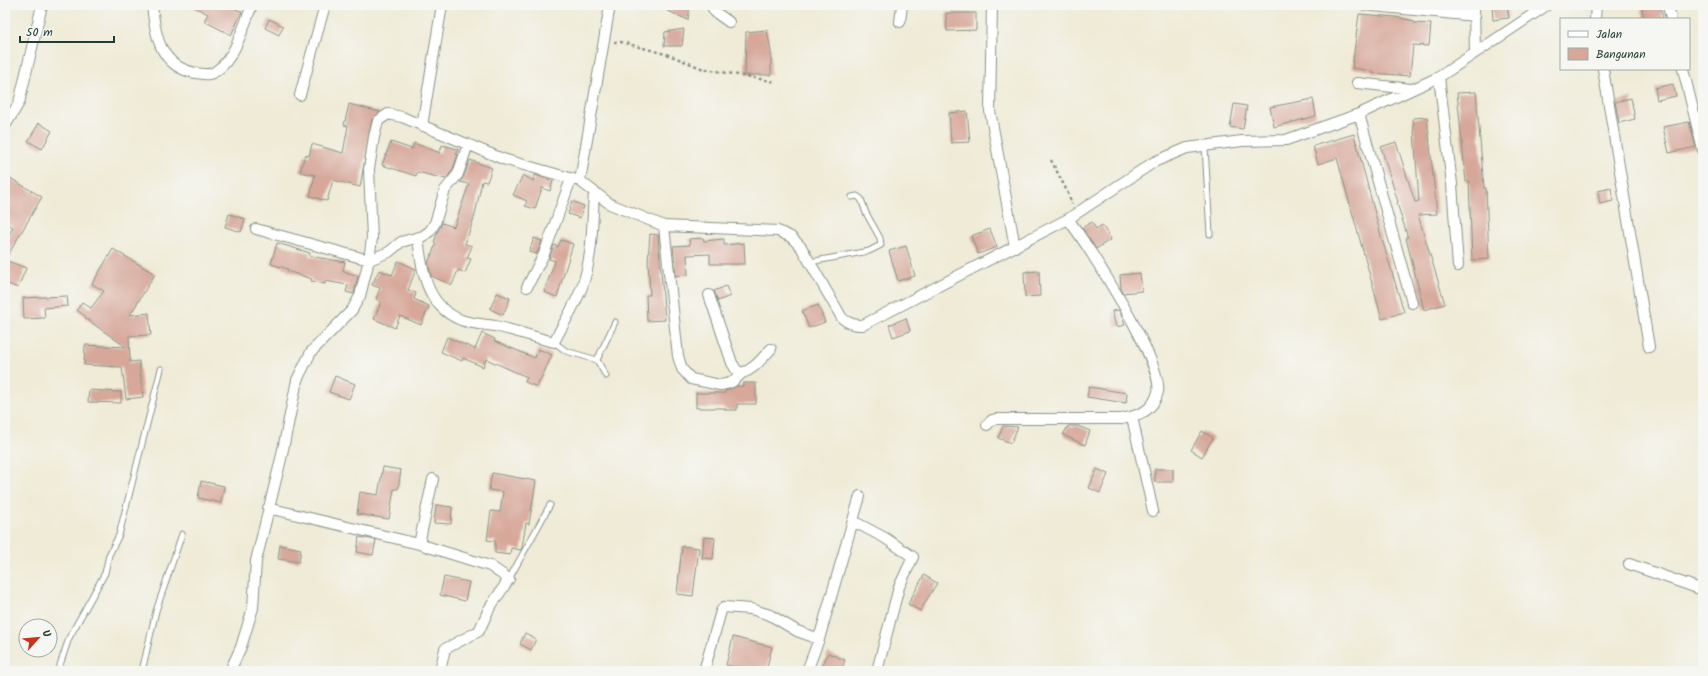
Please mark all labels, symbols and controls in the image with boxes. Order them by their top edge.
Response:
scale bar [20,18,114,44]
legend [1560,18,1690,70]
text: 50 m [26,23,53,42]
text: Jalan [1596,25,1622,44]
text: Bangunan [1596,45,1646,64]
north arrow [18,618,58,658]
text: U [37,627,56,641]

